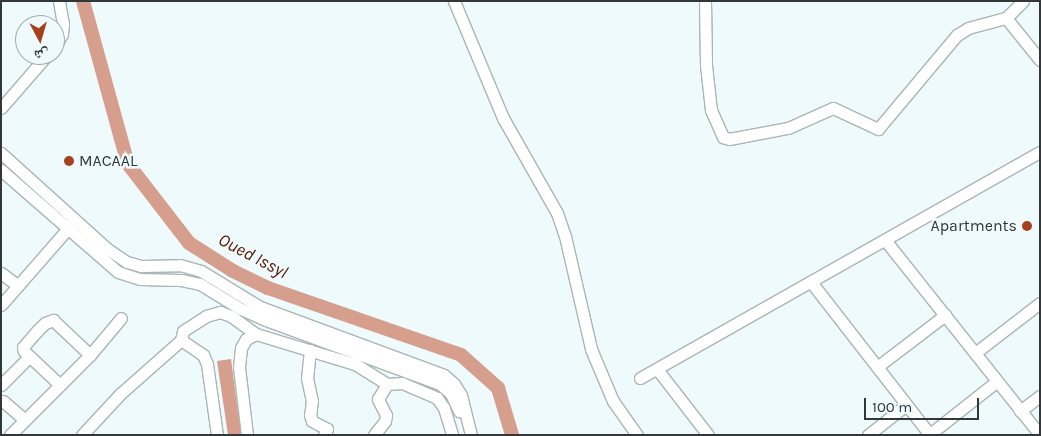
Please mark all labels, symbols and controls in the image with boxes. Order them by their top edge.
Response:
north arrow [15,15,65,65]
text: ش [33,45,50,64]
place label: MACAAL [79,151,137,171]
marker: MACAAL [63,155,75,167]
place label: Apartments [931,216,1017,236]
marker: Apartments [1021,220,1033,232]
water label: Oued Issyl [215,229,291,283]
scale bar [866,388,981,420]
text: 100 m [872,398,912,416]

